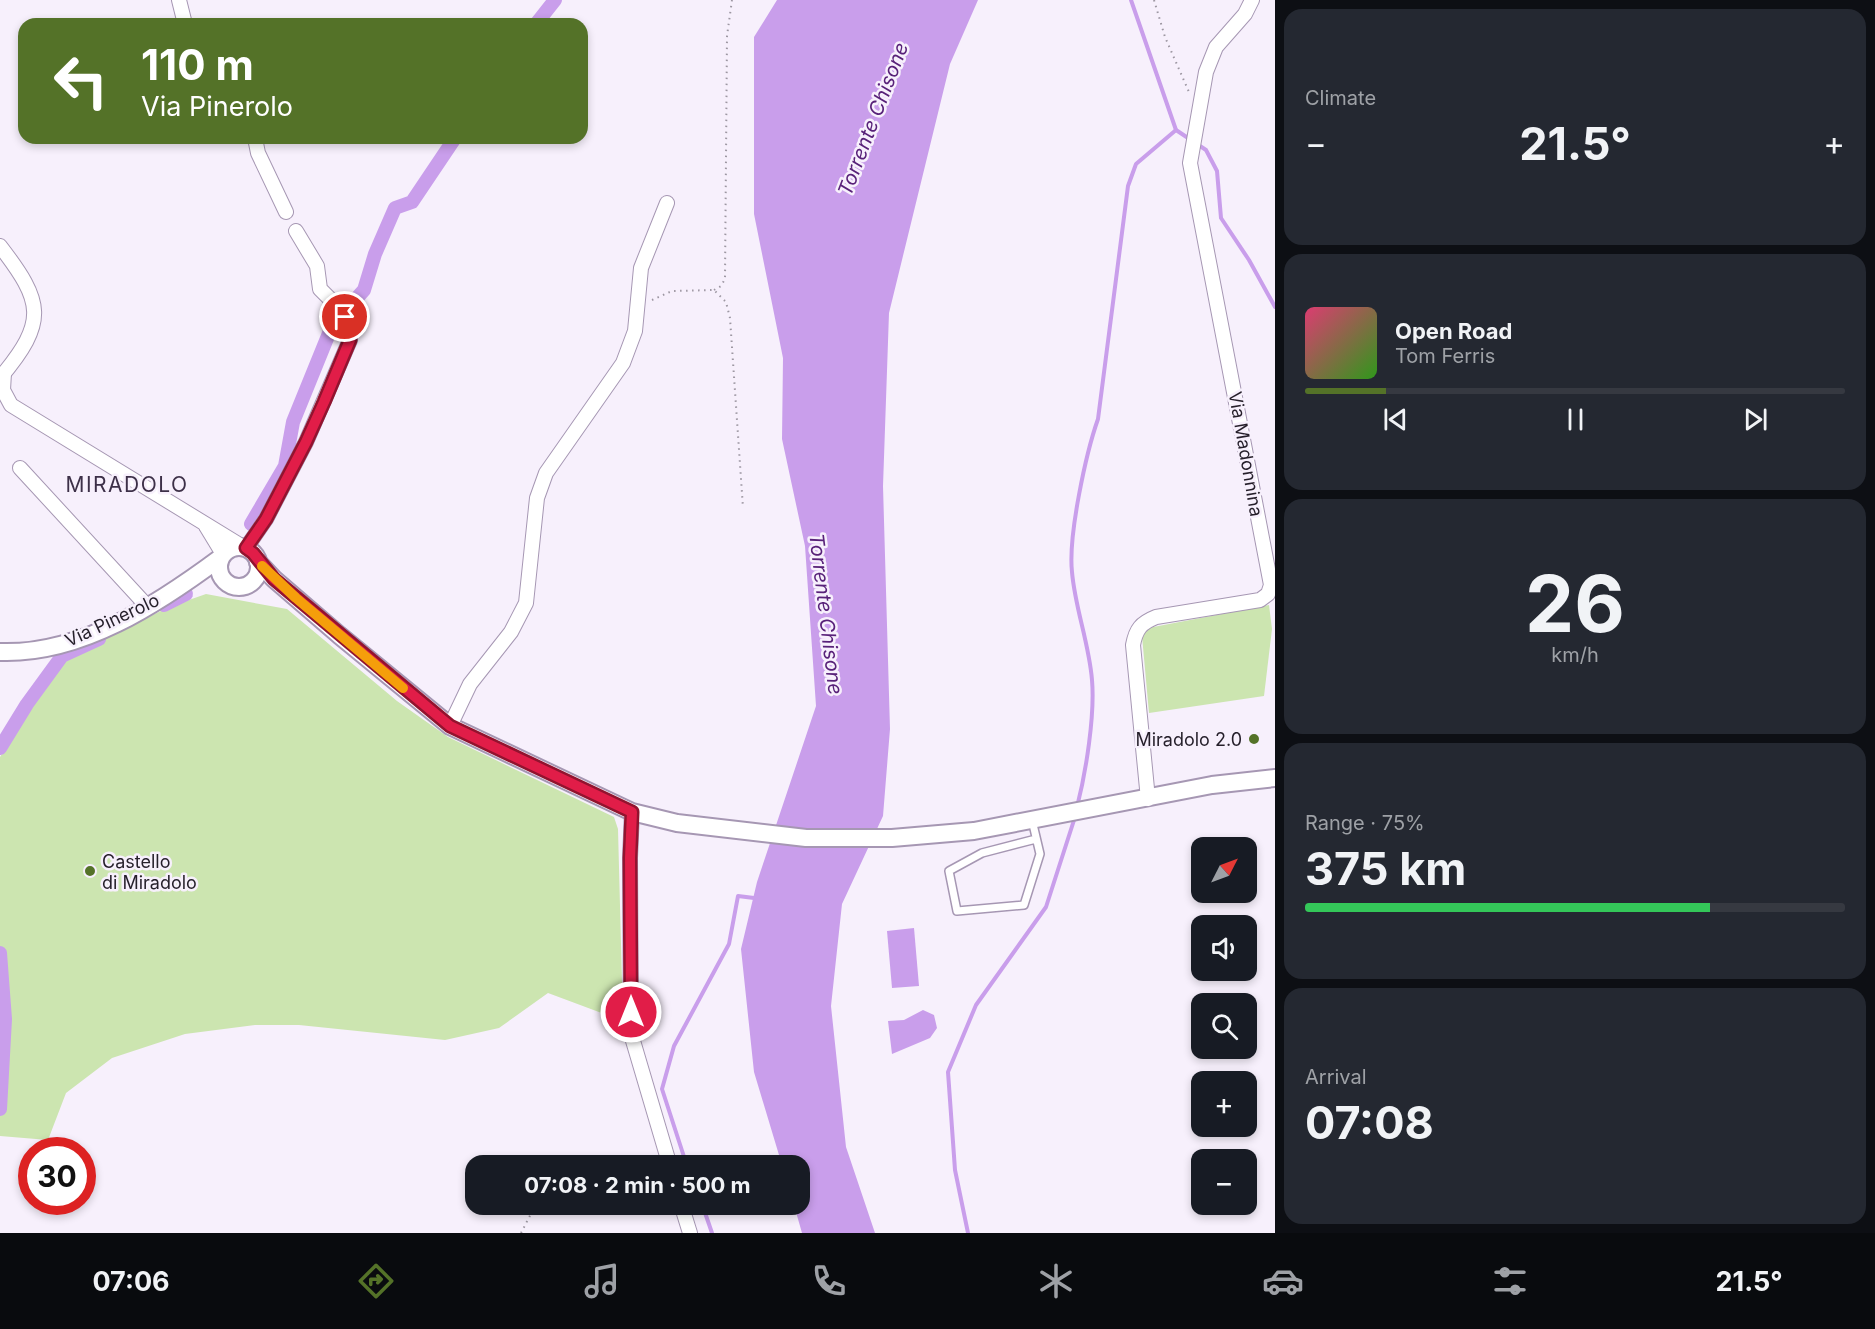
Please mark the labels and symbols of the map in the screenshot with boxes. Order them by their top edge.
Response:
water label: Torrente Chisone [833,39,913,199]
pin [319,291,370,342]
street label: Via Madonnina [1225,390,1267,518]
district label: MIRADOLO [65,472,189,497]
water label: Torrente Chisone [804,532,848,696]
street label: Via Pinerolo [62,589,162,651]
place label: Miradolo 2.0 [1135,729,1242,750]
marker: Miradolo 2.0 [1247,732,1261,746]
north arrow [1191,837,1257,903]
place label: Castello di Miradolo [102,851,197,893]
marker: Castello di Miradolo [83,864,97,878]
position arrow [599,980,663,1044]
speed limit sign: 30 [18,1137,96,1215]

